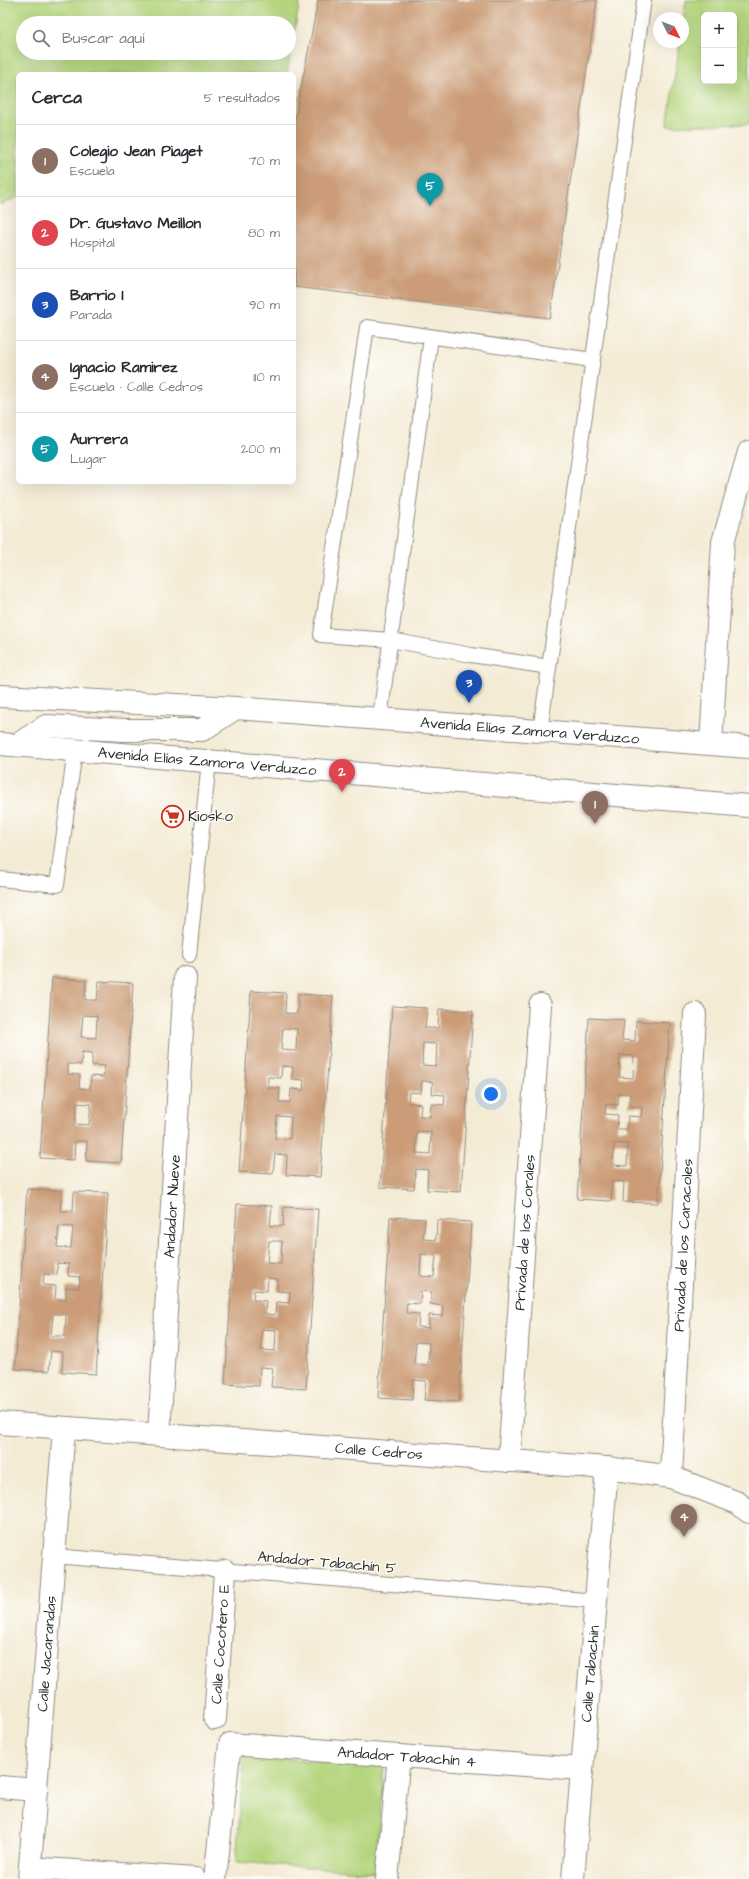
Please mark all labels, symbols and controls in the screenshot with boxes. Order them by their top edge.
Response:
north arrow [653,12,689,48]
map controls [701,12,737,84]
button: + [701,12,737,48]
search box [16,16,296,60]
icon: search [30,27,52,49]
text: Buscar aquí [62,28,144,49]
button: − [701,48,737,84]
text: Cerca [32,86,82,110]
text: 5 resultados [204,89,280,107]
text: Colegio Jean Piaget [70,141,203,162]
text: 1 [44,152,46,170]
text: 70 m [248,152,280,170]
text: Escuela [70,162,115,180]
pin: 5 [417,173,443,206]
text: Dr. Gustavo Meillon [70,213,201,234]
text: 2 [41,224,49,242]
text: 80 m [248,224,280,242]
text: Hospital [70,234,115,252]
text: Barrio I [70,285,124,306]
text: 3 [42,296,48,314]
text: 90 m [249,296,280,314]
text: Parada [70,306,112,324]
text: Ignacio Ramirez [70,357,177,378]
text: 4 [41,368,49,386]
text: 110 m [253,368,280,386]
text: Escuela · Calle Cedros [70,378,203,396]
text: Aurrera [70,429,128,450]
text: 5 [40,440,50,458]
text: 200 m [241,440,280,458]
text: Lugar [70,450,106,468]
pin: 3 [456,670,482,703]
street label: Avenida Elías Zamora Verduzco [420,712,641,750]
street label: Avenida Elías Zamora Verduzco [97,742,318,781]
pin: 2 [329,759,355,792]
pin: 1 [582,791,608,824]
supermarket icon: Kiosko [160,803,186,829]
place label: Kiosko [188,806,234,827]
your location [481,1084,501,1104]
street label: Andador Nueve [159,1154,186,1259]
street label: Privada de los Corales [509,1154,541,1311]
street label: Privada de los Caracoles [669,1158,699,1332]
street label: Calle Cedros [334,1438,424,1465]
pin: 4 [671,1504,697,1537]
street label: Andador Tabachín 5 [257,1546,398,1579]
street label: Calle Cocotero E [206,1584,235,1705]
street label: Calle Jacarandas [32,1595,62,1712]
street label: Calle Tabachin [576,1624,605,1723]
street label: Andador Tabachín 4 [337,1742,477,1772]

